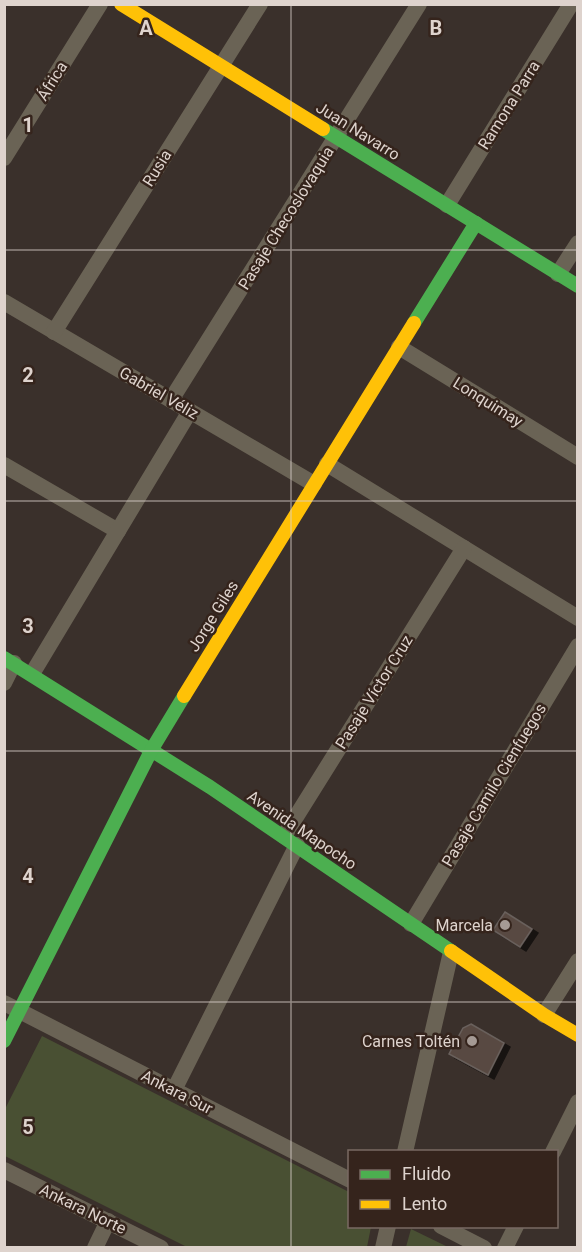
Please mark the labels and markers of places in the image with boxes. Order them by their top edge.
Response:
place label: Marcela [436,916,493,935]
marker: Marcela [498,918,512,932]
place label: Carnes Toltén [362,1032,460,1051]
marker: Carnes Toltén [465,1034,479,1048]

